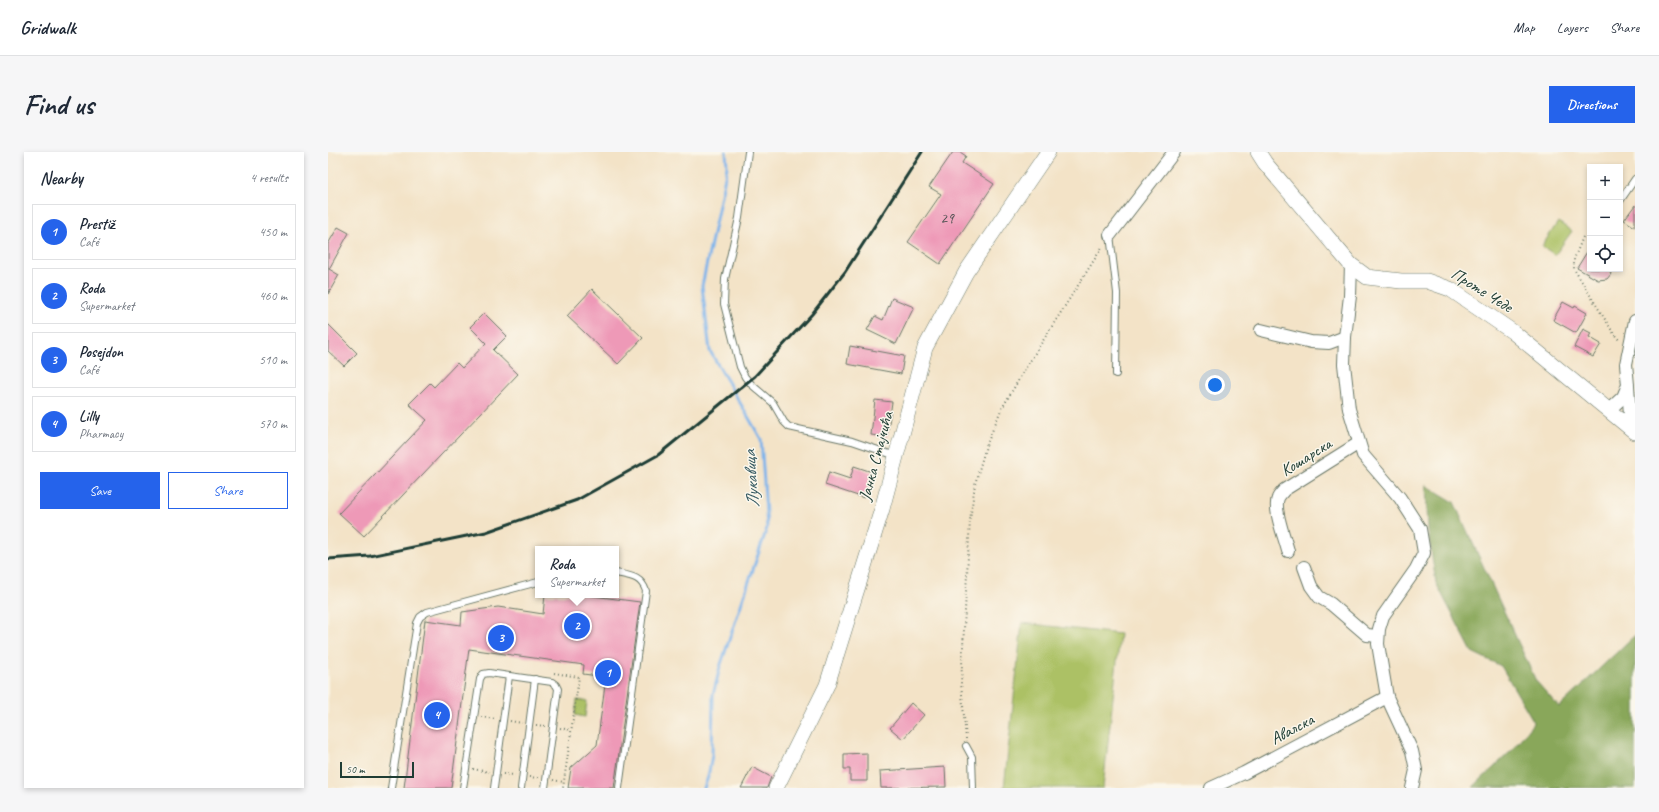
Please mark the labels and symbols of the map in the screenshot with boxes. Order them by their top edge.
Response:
house number: 29 [940,209,955,228]
street label: Проте Чеде [1447,263,1518,318]
your location [1205,375,1225,395]
street label: Јанка Стајчића [854,408,898,504]
street label: Кошарска [1277,432,1337,481]
water label: Лукавица [738,447,764,508]
pin: 2 [564,611,590,641]
pin: 3 [488,623,514,653]
pin: 1 [595,658,621,688]
pin: 4 [424,700,450,730]
street label: Авалска [1267,708,1318,749]
scale bar [340,760,414,779]

